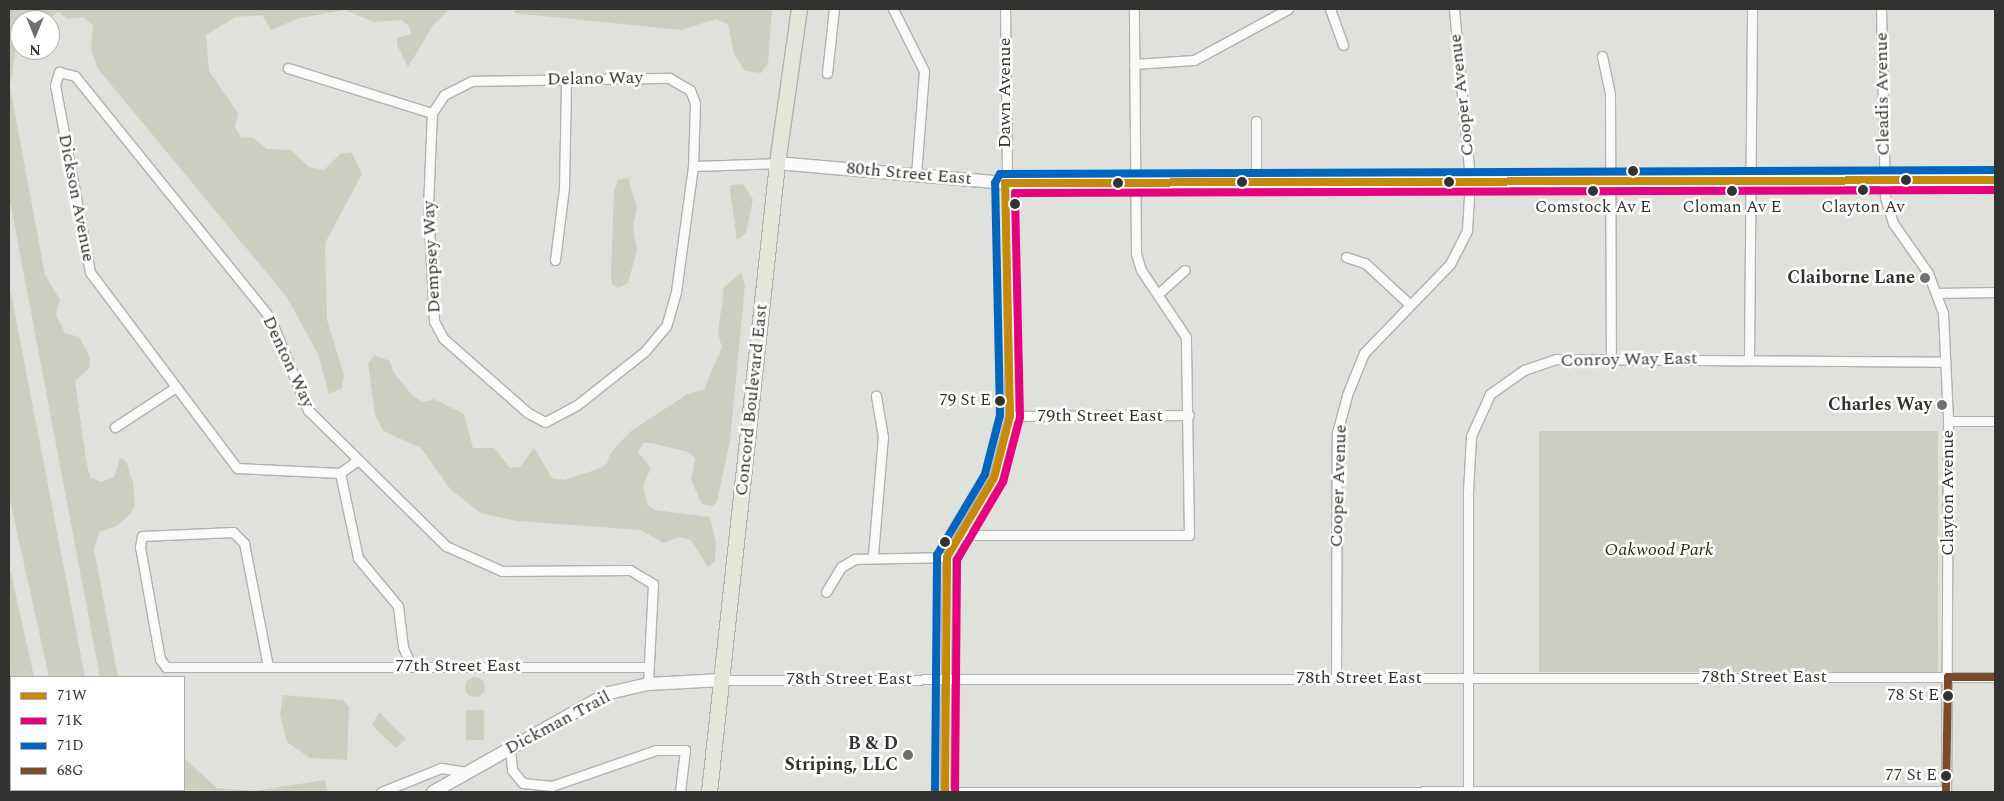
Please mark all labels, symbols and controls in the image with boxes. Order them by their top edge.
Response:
north arrow [10,10,60,60]
street label: Cleadis Avenue [1871,32,1895,156]
street label: Cooper Avenue [1445,33,1479,157]
street label: Dawn Avenue [994,38,1016,148]
text: N [29,39,41,60]
street label: Delano Way [547,67,643,91]
street label: Dickson Avenue [53,132,99,264]
street label: 80th Street East [846,158,972,190]
unlabelled marker [1628,166,1638,176]
unlabelled marker [1901,175,1911,185]
unlabelled marker [1237,177,1247,187]
unlabelled marker [1444,177,1454,187]
unlabelled marker [1113,178,1123,188]
marker: Clayton Av [1858,185,1868,195]
marker: Comstock Av E [1588,186,1598,196]
marker: Cloman Av E [1727,186,1737,196]
place label: Comstock Av E [1535,198,1651,218]
place label: Cloman Av E [1682,198,1782,218]
place label: Clayton Av [1821,198,1905,218]
unlabelled marker [1010,199,1020,209]
street label: Dempsey Way [418,200,446,314]
place label: Claiborne Lane [1787,267,1915,289]
marker: Claiborne Lane [1919,272,1931,284]
street label: Concord Boulevard East [731,303,773,497]
street label: Denton Way [257,313,319,411]
street label: Conroy Way East [1560,348,1698,372]
place label: 79 St E [939,391,991,411]
place label: Charles Way [1828,394,1932,416]
marker: 79 St E [995,396,1005,406]
marker: Charles Way [1936,399,1948,411]
street label: 79th Street East [1037,405,1163,427]
street label: Cooper Avenue [1326,424,1352,548]
street label: Clayton Avenue [1937,430,1959,556]
unlabelled marker [940,537,950,547]
park label: Oakwood Park [1605,539,1713,561]
street label: 77th Street East [395,655,521,677]
street label: 78th Street East [1701,666,1827,688]
street label: 78th Street East [1296,667,1422,689]
street label: 78th Street East [786,668,912,690]
legend [10,676,185,791]
text: 71W [57,684,87,707]
street label: Dickman Trail [502,686,614,760]
place label: 78 St E [1887,686,1939,706]
marker: 78 St E [1943,691,1953,701]
text: 71K [57,709,83,732]
text: 71D [57,734,84,757]
place label: B & D Striping, LLC [785,734,898,776]
marker: B & D Striping, LLC [902,749,914,761]
text: 68G [57,759,84,782]
place label: 77 St E [1885,766,1937,786]
marker: 77 St E [1941,771,1951,781]

